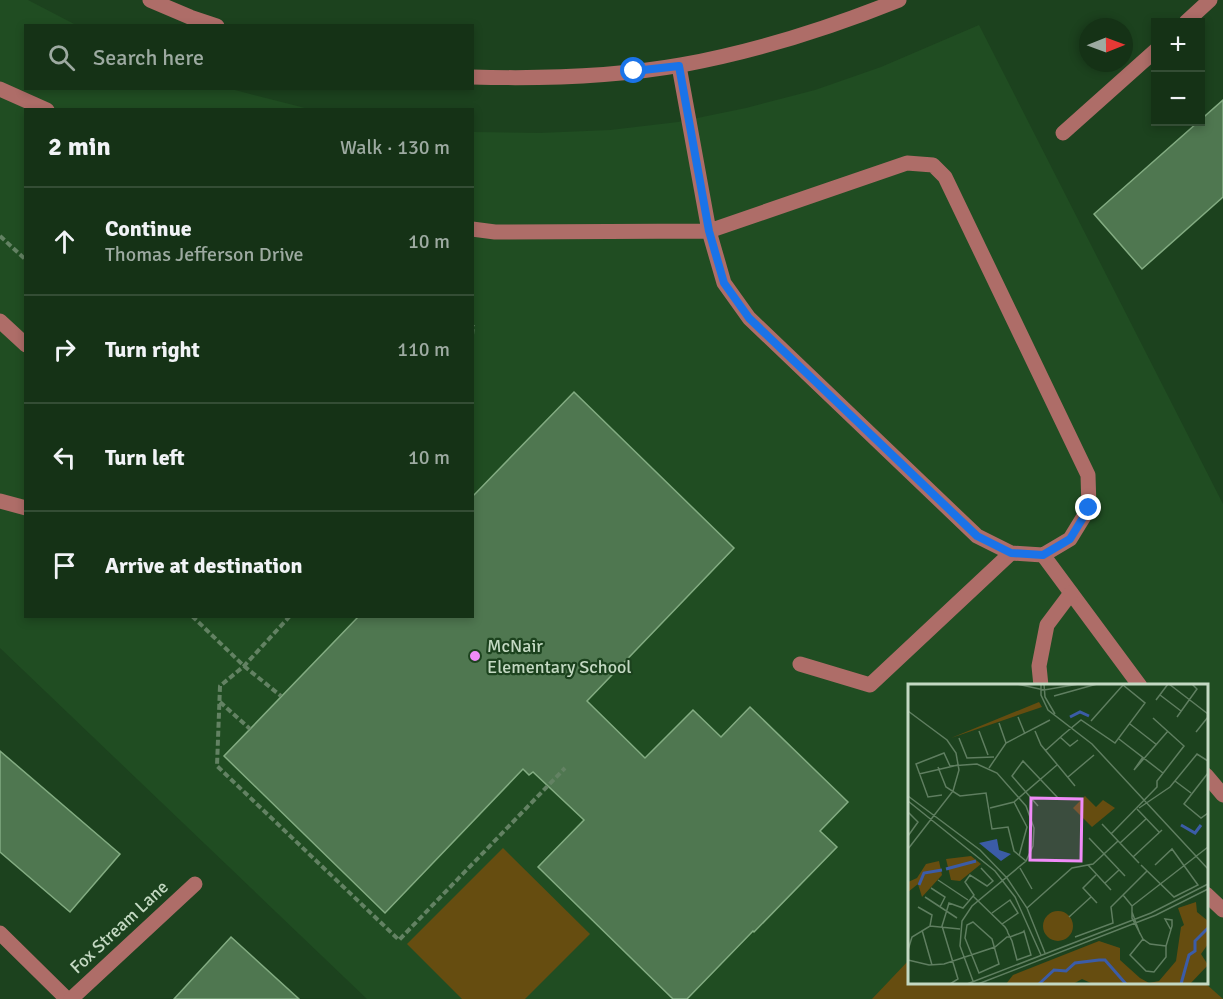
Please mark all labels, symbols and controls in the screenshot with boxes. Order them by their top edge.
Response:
north arrow [1079,18,1133,72]
map controls [1151,18,1205,126]
button: + [1151,18,1205,72]
search box [24,24,474,90]
icon: search [45,41,78,74]
text: Search here [93,44,204,71]
route start [620,57,646,83]
button: − [1151,72,1205,126]
text: 2 min [48,131,111,163]
text: Walk · 130 m [340,135,450,160]
text: Continue [105,215,192,242]
icon: ahead [48,225,81,258]
text: 10 m [408,229,450,254]
text: Thomas Jefferson Drive [105,242,304,267]
icon: right [48,333,81,366]
text: Turn right [105,336,200,363]
text: 110 m [397,337,450,362]
icon: left [48,441,81,474]
text: Turn left [105,444,185,471]
text: 10 m [408,445,450,470]
route end [1075,494,1101,520]
icon: arrive [48,549,81,582]
text: Arrive at destination [105,552,302,579]
place label: McNair Elementary School [487,635,632,678]
marker: McNair Elementary School [468,649,482,663]
inset map [908,684,1208,984]
street label: Fox Stream Lane [65,876,173,978]

